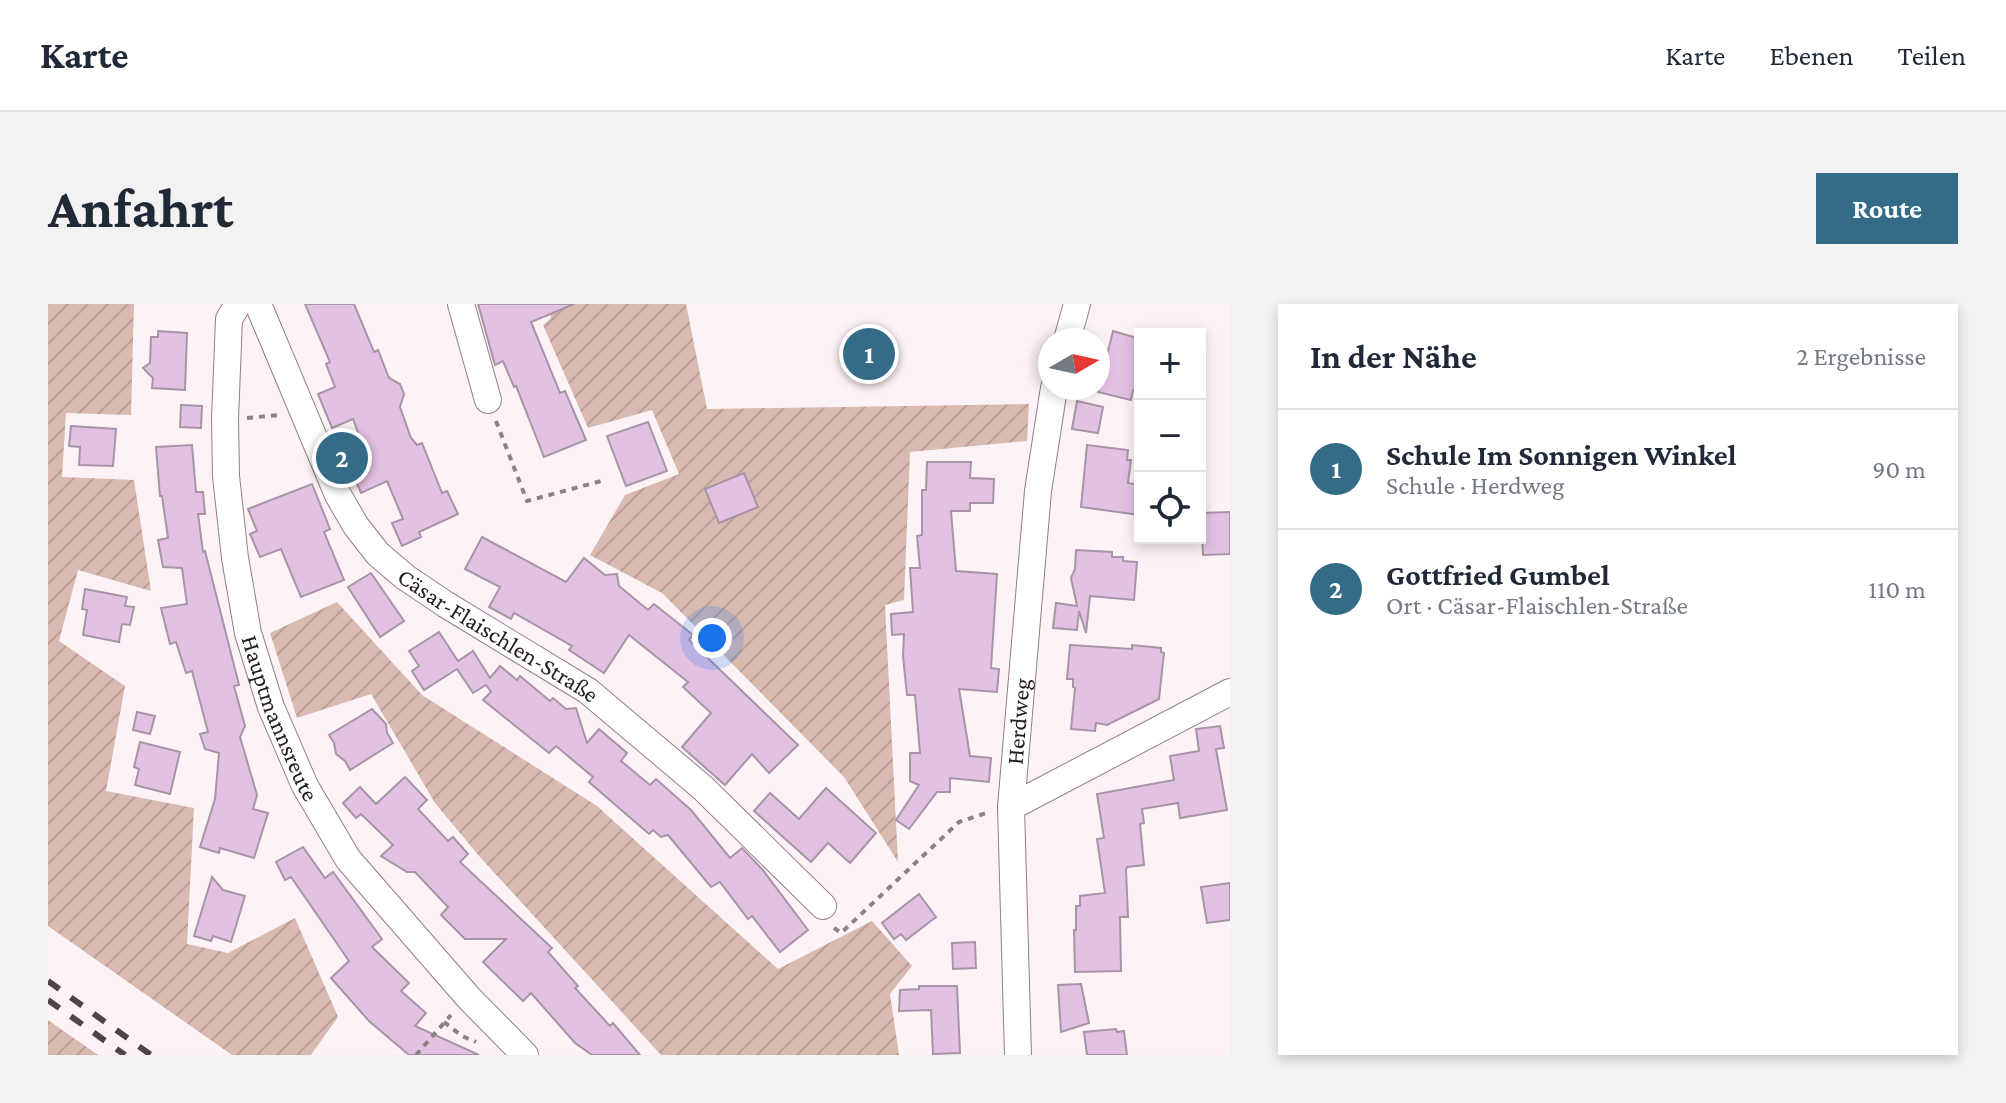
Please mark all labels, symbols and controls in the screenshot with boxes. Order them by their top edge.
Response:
text: Karte [40,34,129,76]
text: Karte [1665,40,1725,71]
text: Ebenen [1769,40,1854,71]
text: Teilen [1898,40,1966,71]
button: Route [1816,173,1958,244]
text: Anfahrt [48,177,234,239]
pin: 1 [843,324,895,384]
north arrow [1038,328,1110,400]
map controls [1134,328,1206,544]
button: + [1134,328,1206,400]
text: In der Nähe [1310,338,1477,375]
text: 2 Ergebnisse [1796,342,1926,371]
button: − [1134,400,1206,472]
pin: 2 [316,428,368,488]
text: Schule Im Sonnigen Winkel [1386,438,1737,471]
text: 1 [1331,455,1341,484]
text: 90 m [1872,455,1926,484]
text: Schule · Herdweg [1386,471,1565,500]
button: locate [1134,472,1206,544]
text: Gottfried Gumbel [1386,558,1610,591]
street label: Cäsar-Flaischlen-Straße [393,562,605,707]
text: 2 [1329,575,1343,604]
text: 110 m [1868,575,1926,604]
text: Ort · Cäsar-Flaischlen-Straße [1386,591,1688,620]
your location [692,618,732,658]
street label: Hauptmannsreute [237,632,325,806]
street label: Herdweg [1001,677,1035,766]

